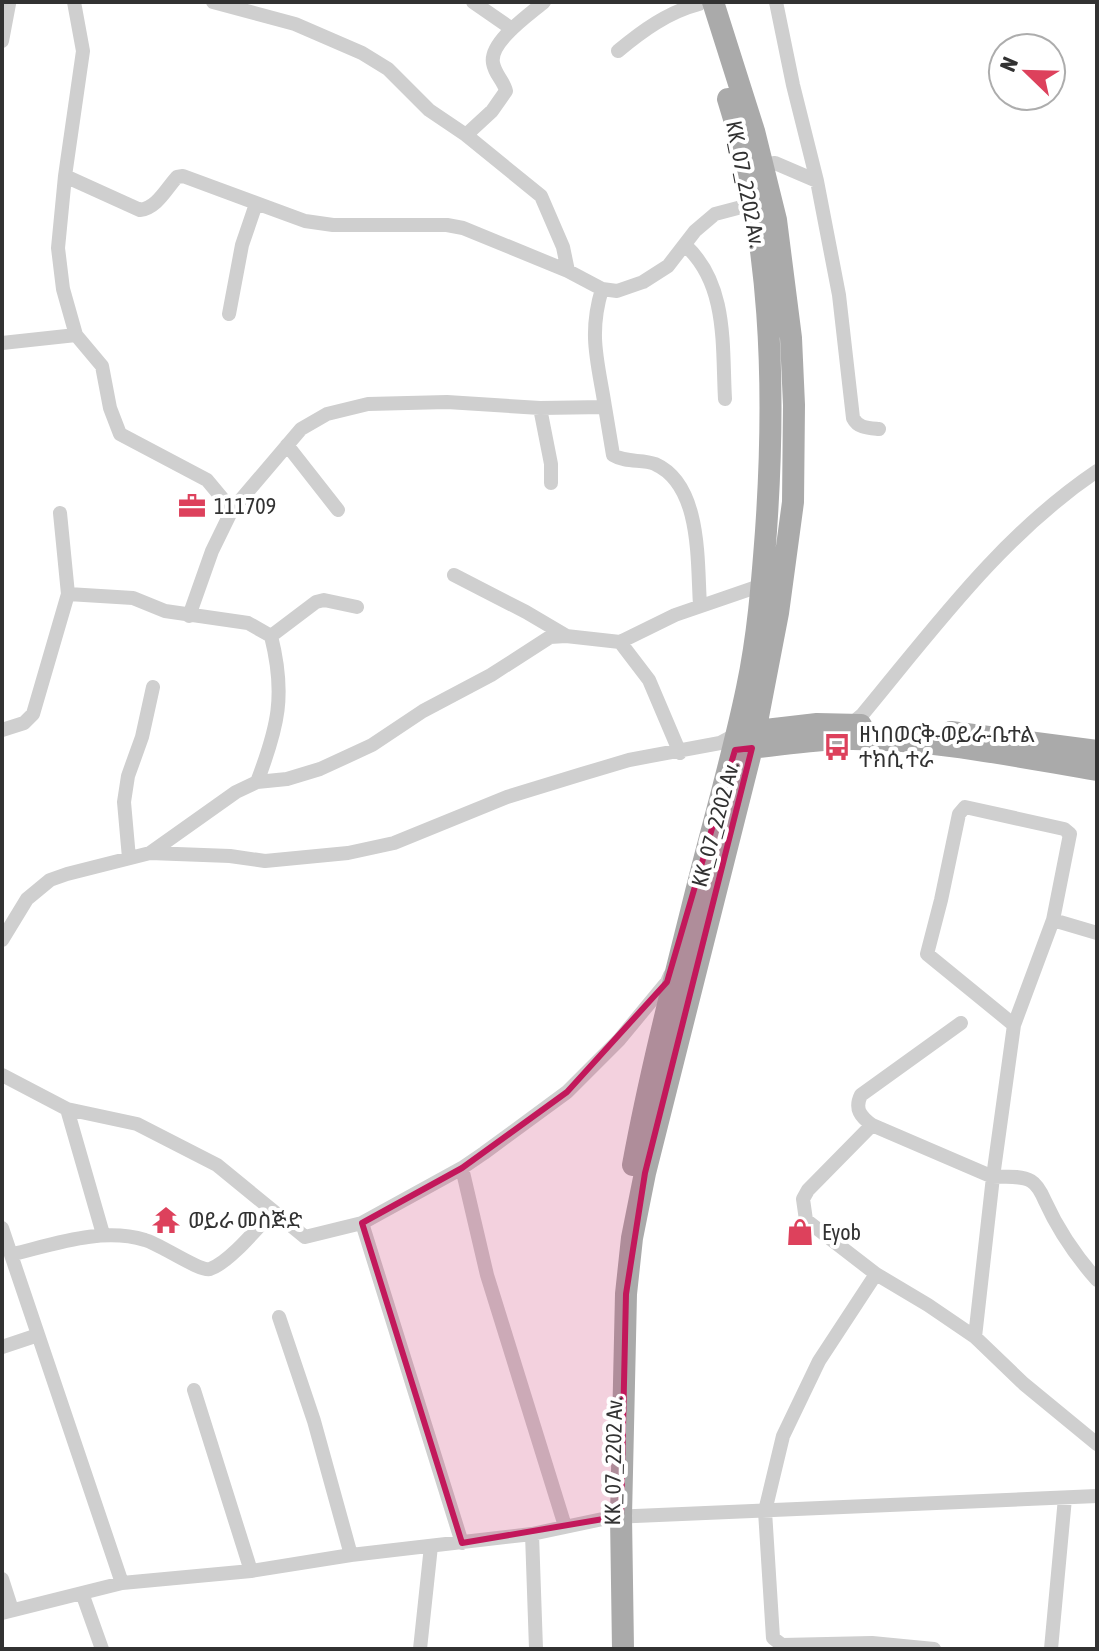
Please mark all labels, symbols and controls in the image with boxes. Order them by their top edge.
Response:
north arrow [987,32,1067,112]
text: N [994,53,1023,75]
street label: KK_07_2202 Av. [721,118,771,250]
office icon: 111709 [177,491,207,521]
place label: 111709 [214,493,276,519]
place label: ዘነበወርቅ-ወይራ-ቤተል ተክሲ ተራ [859,721,1035,772]
bus stop icon: ዘነበወርቅ-ወይራ-ቤተል ተክሲ ተራ [822,732,852,762]
street label: KK_07_2202 Av. [686,758,744,889]
temple icon: ወይራ መስጅድ [151,1205,181,1235]
place label: ወይራ መስጅድ [188,1207,303,1233]
shop icon: Eyob [785,1217,815,1247]
place label: Eyob [822,1219,861,1245]
street label: KK_07_2202 Av. [599,1396,627,1525]

